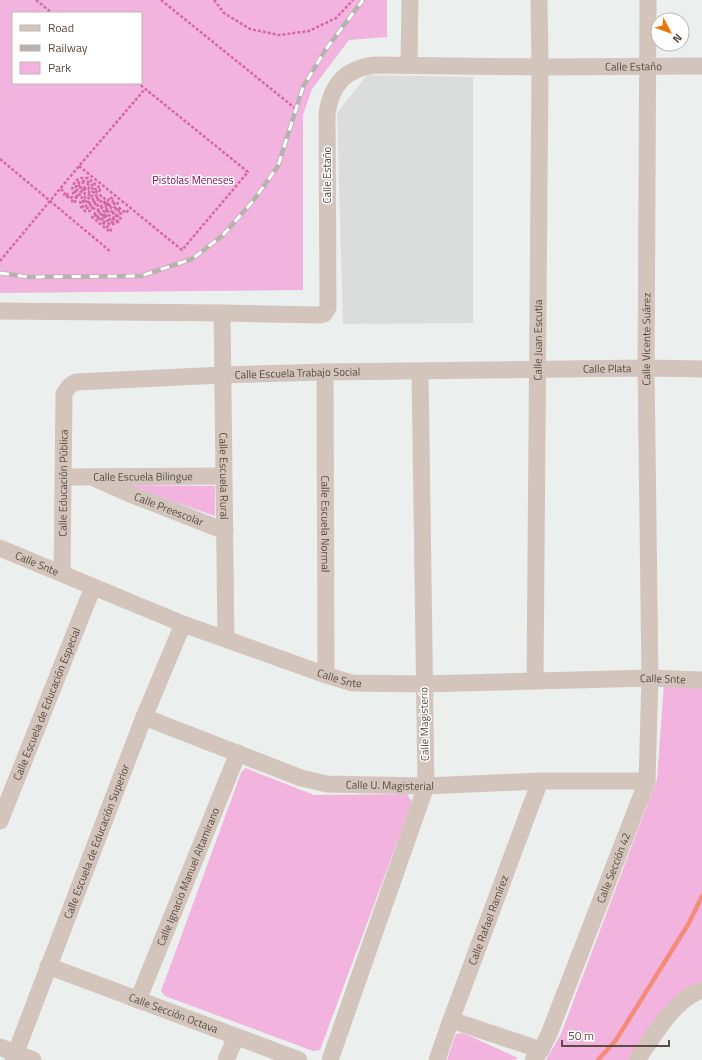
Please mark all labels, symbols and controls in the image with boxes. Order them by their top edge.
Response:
legend [12,12,142,84]
north arrow [650,12,690,52]
text: Road [48,18,74,37]
text: N [669,30,686,47]
text: Railway [48,38,88,57]
text: Park [48,58,71,77]
street label: Calle Estaño [605,58,662,75]
street label: Calle Estaño [319,146,335,203]
park label: Pistolas Meneses [152,172,234,188]
street label: Calle Vicente Suárez [638,293,654,386]
street label: Calle Juan Escutia [529,299,546,381]
street label: Calle Plata [583,360,632,377]
street label: Calle Escuela Trabajo Social [234,364,360,383]
street label: Calle Educación Pública [54,429,72,537]
street label: Calle Escuela Rural [215,432,233,520]
street label: Calle Escuela Bilingue [93,468,193,485]
street label: Calle Escuela Normal [317,476,334,572]
street label: Calle Preescolar [132,488,206,530]
street label: Calle Snte [13,547,62,580]
street label: Calle Escuela de Educación Especial [9,625,84,783]
street label: Calle Snte [315,664,362,691]
street label: Calle Snte [640,670,686,687]
street label: Calle Magisterio [415,687,433,761]
street label: Calle Escuela de Educación Superior [60,761,133,921]
street label: Calle U. Magisterial [346,776,434,794]
street label: Calle Ignacio Manuel Altamirano [153,805,223,948]
street label: Calle Sección 42 [592,830,634,905]
street label: Calle Rafael Ramírez [464,873,512,967]
street label: Calle Sección Octava [127,989,221,1037]
scale bar [562,1022,669,1048]
text: 50 m [568,1026,594,1045]

